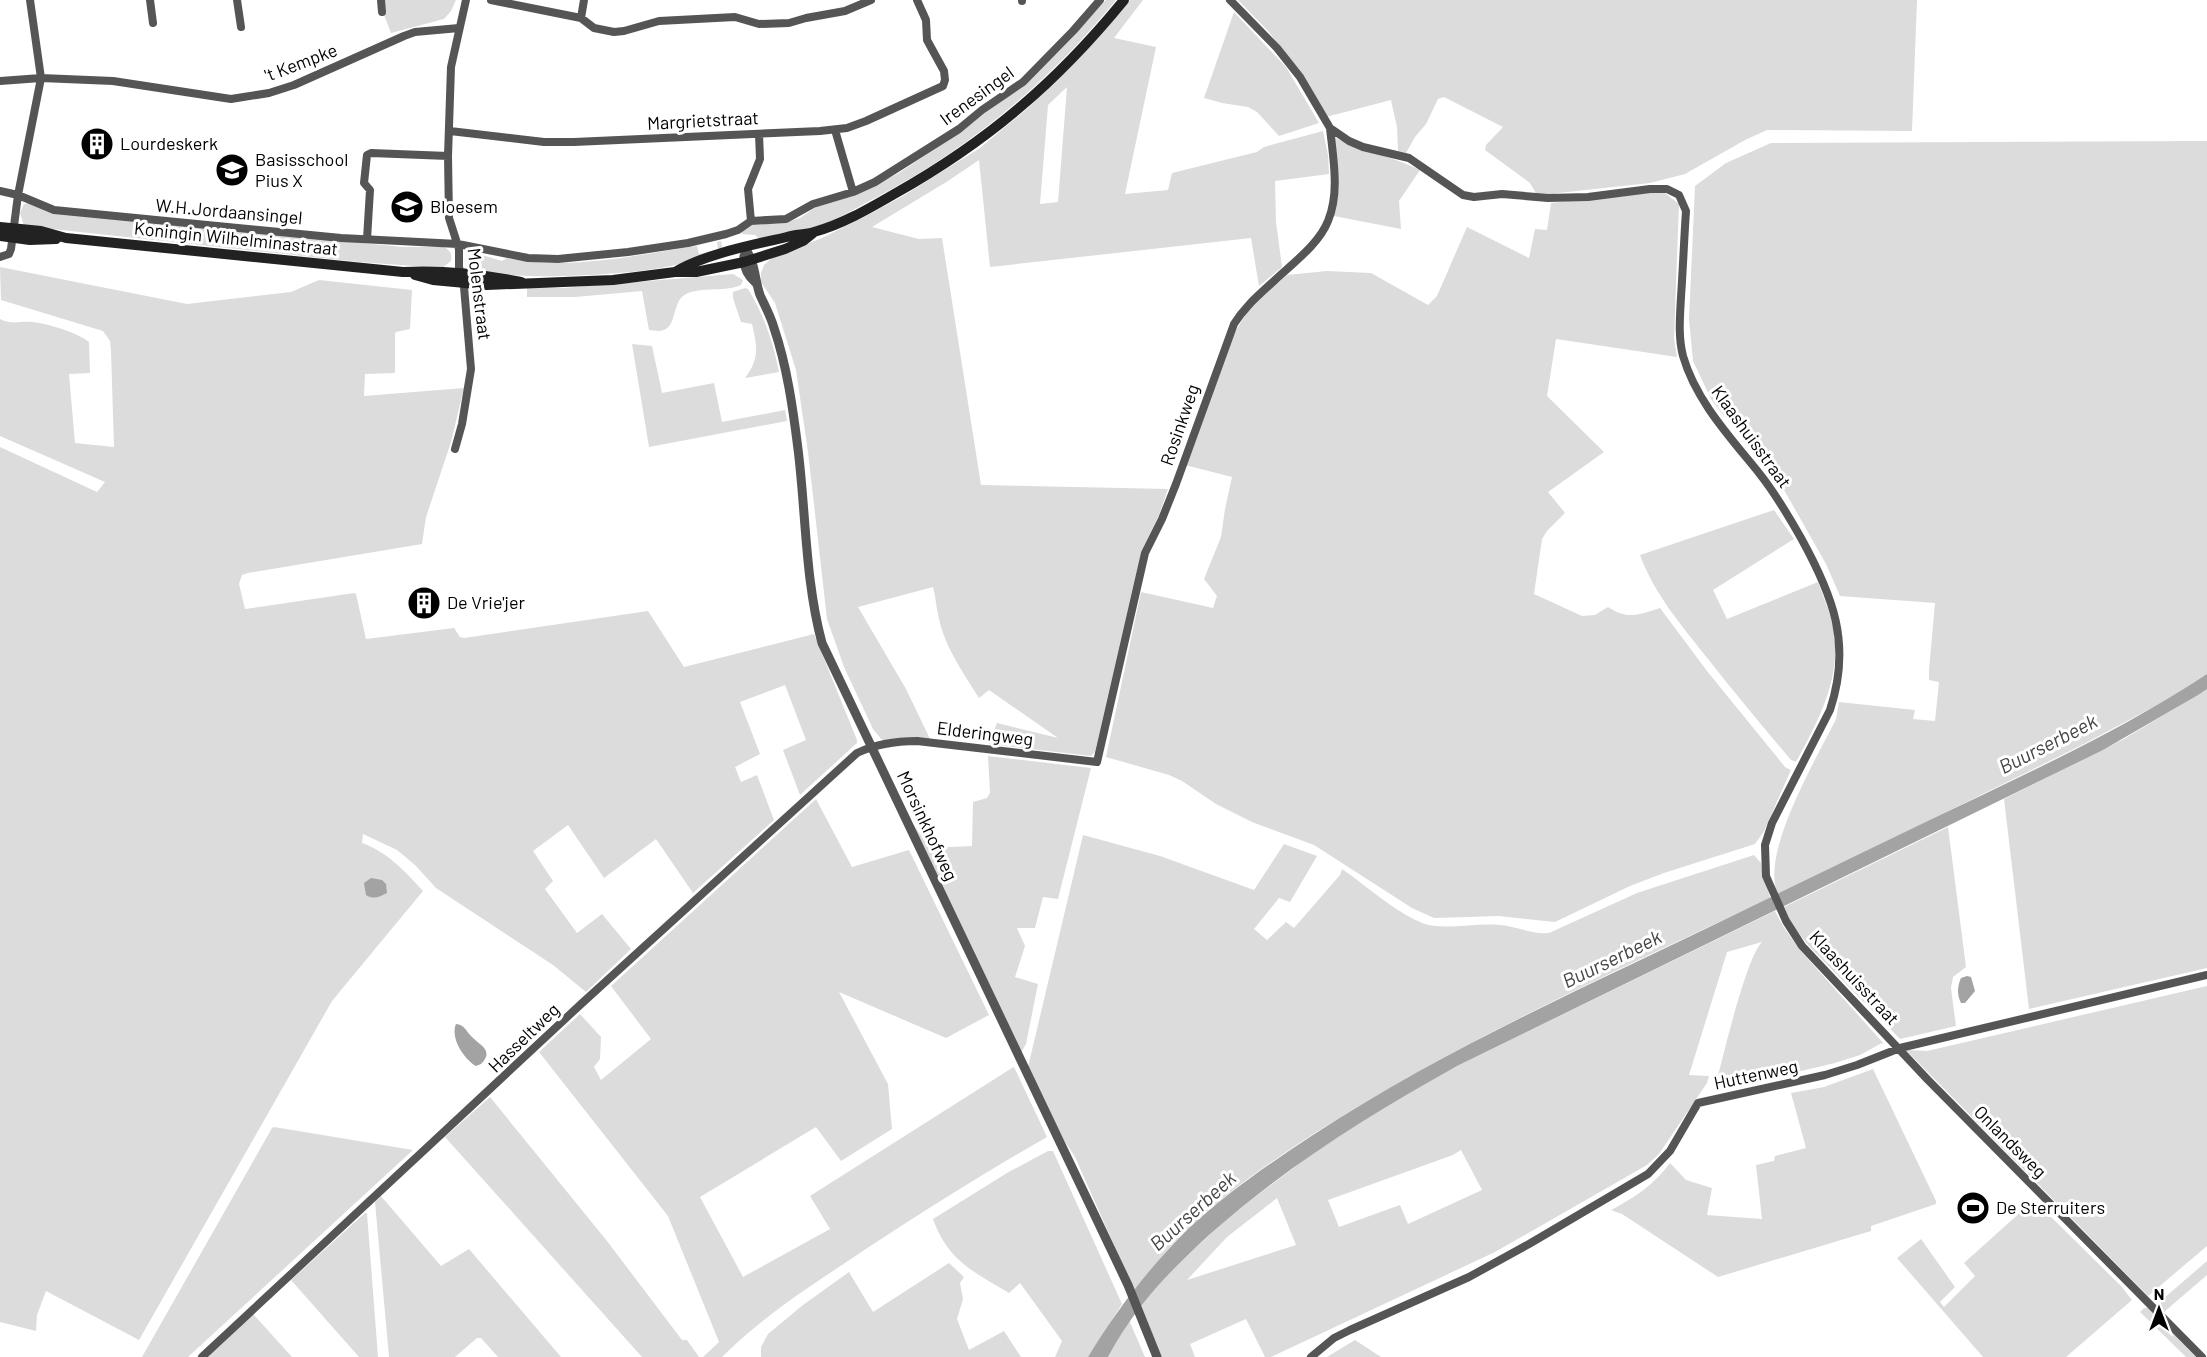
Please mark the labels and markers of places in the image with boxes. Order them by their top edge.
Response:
building icon: Lourdeskerk [79,126,115,162]
place label: Lourdeskerk [120,132,218,154]
place label: Basisschool Pius X [255,148,348,191]
school or university icon: Basisschool Pius X [214,152,250,188]
school or university icon: Bloesem [389,189,425,225]
place label: Bloesem [430,195,498,217]
building icon: De Vrie'jer [406,585,442,621]
place label: De Vrie'jer [447,591,526,613]
sports icon: De Sterruiters [1955,1190,1991,1226]
place label: De Sterruiters [1996,1196,2105,1218]

